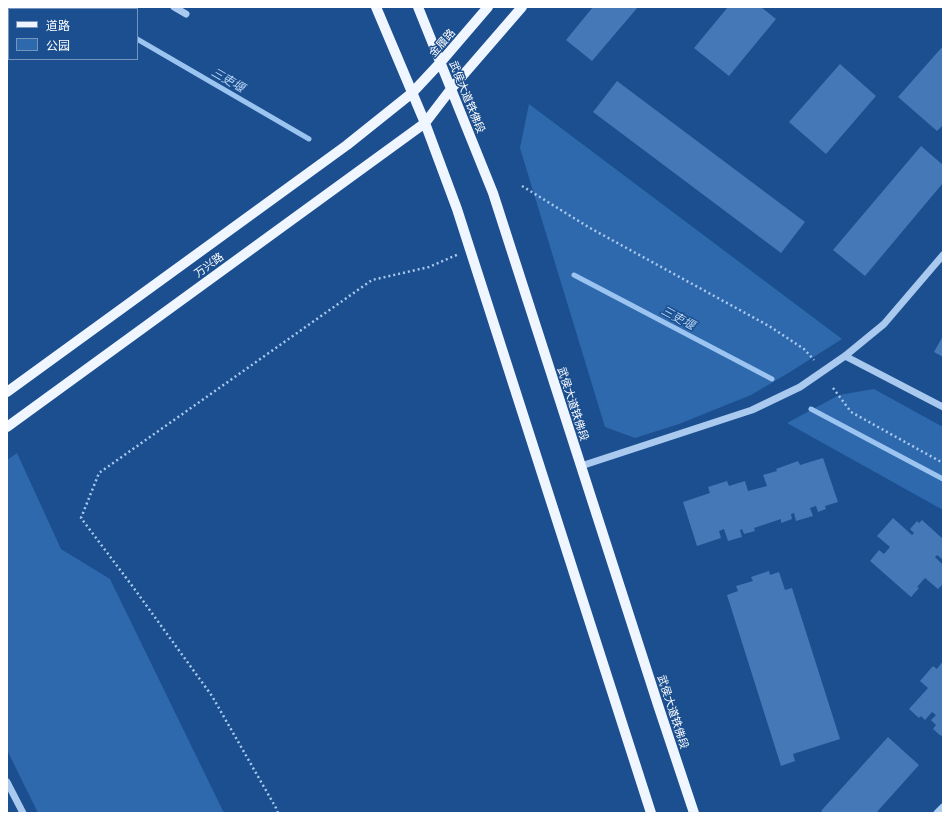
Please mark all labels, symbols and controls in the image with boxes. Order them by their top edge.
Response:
legend [8,8,138,60]
text: 道路 [46,18,70,32]
street label: 金履路 [426,26,458,60]
text: 公园 [46,38,70,52]
street label: 武侯大道铁佛段 [446,59,488,135]
water label: 三吏堰 [209,65,247,95]
street label: 万兴路 [192,250,226,280]
water label: 三吏堰 [659,303,697,333]
street label: 武侯大道铁佛段 [555,365,591,443]
street label: 武侯大道铁佛段 [655,673,691,751]

